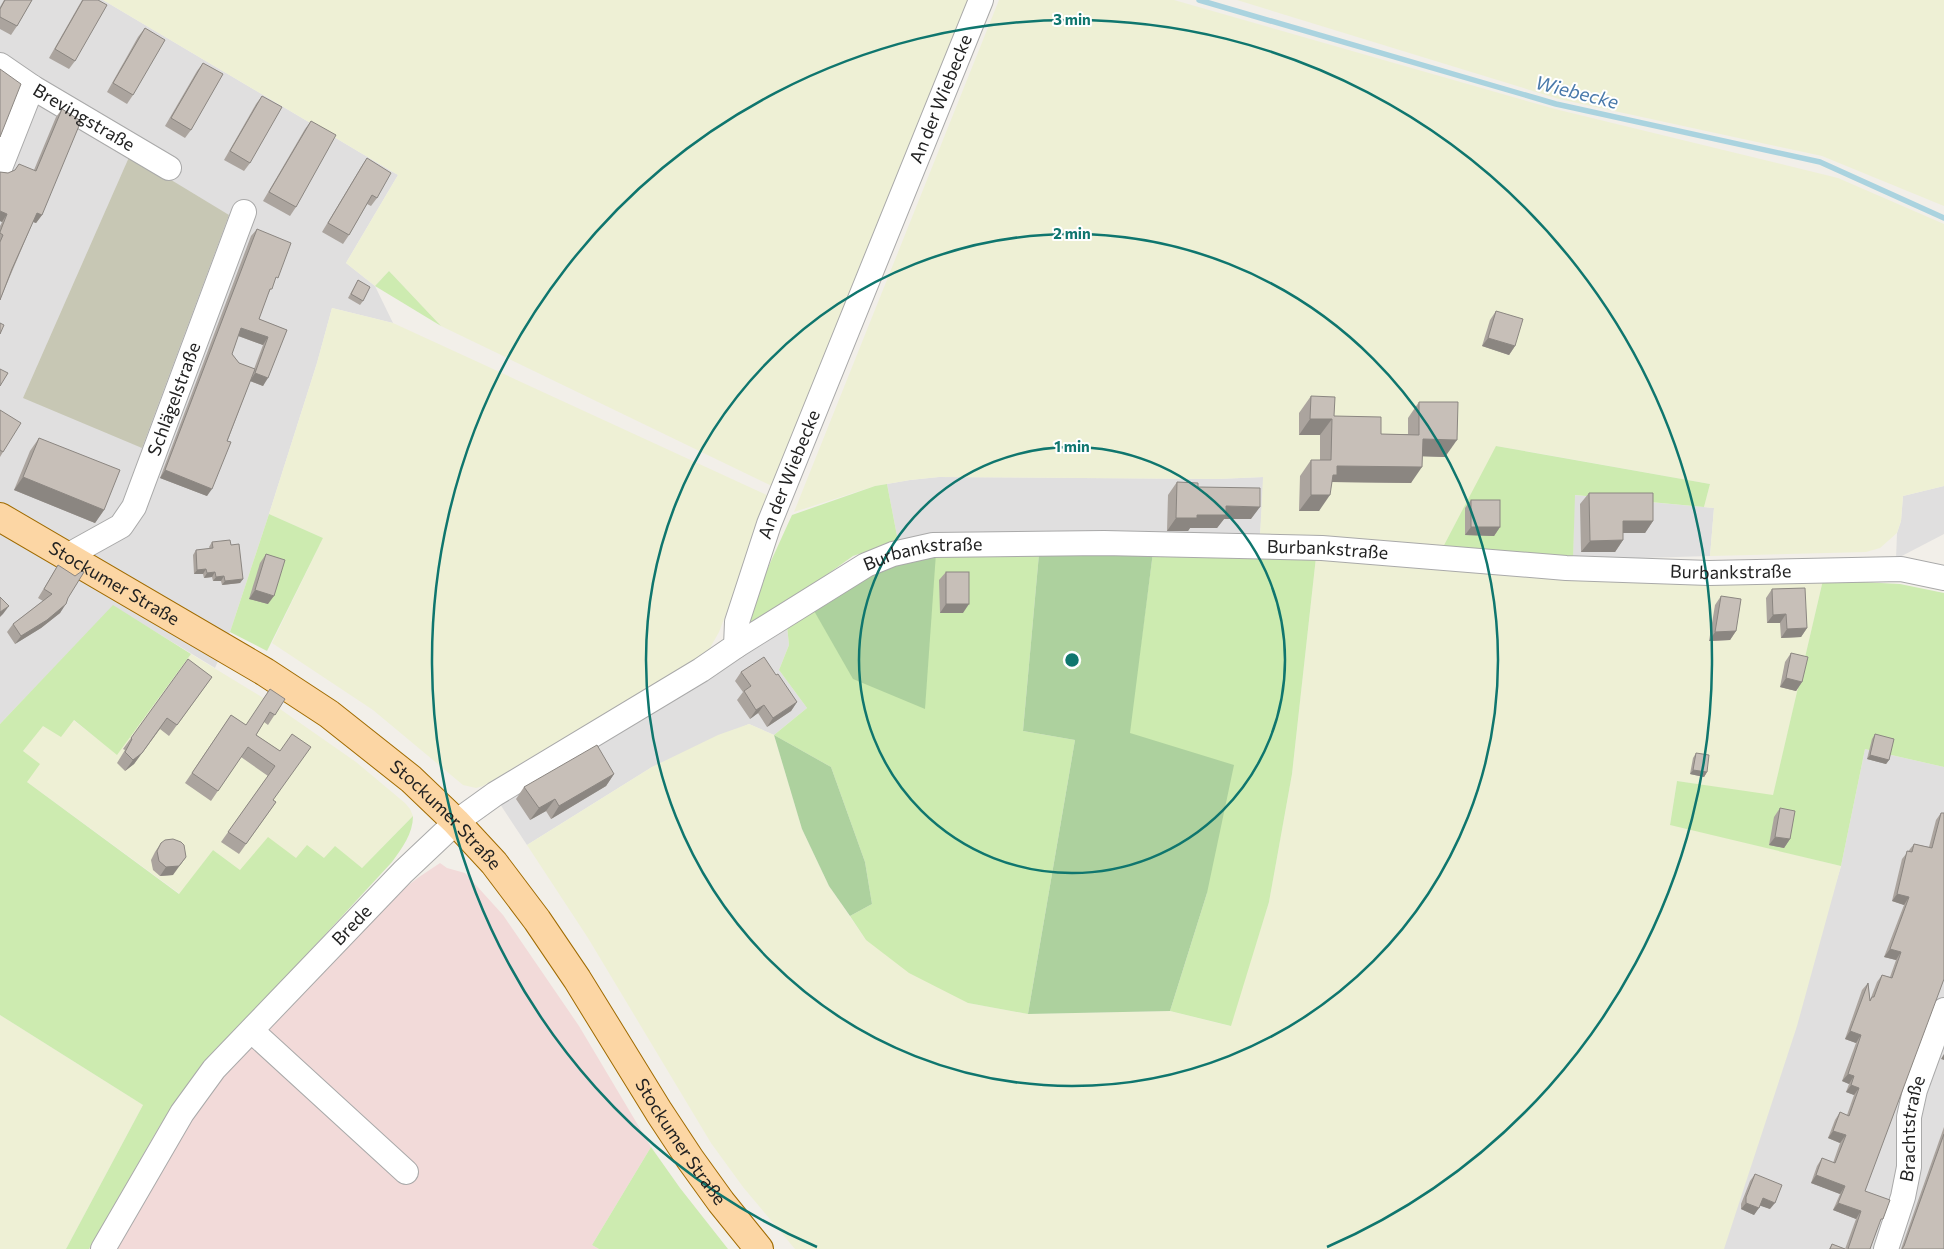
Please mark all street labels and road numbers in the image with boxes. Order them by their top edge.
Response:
street label: An der Wiebecke [904,31,976,166]
street label: Brevingstraße [30,78,139,155]
street label: Schlägelstraße [142,339,205,459]
street label: An der Wiebecke [753,406,824,542]
street label: Burbankstraße [860,532,983,575]
street label: Burbankstraße [1267,535,1389,563]
street label: Stockumer Straße [45,536,184,630]
street label: Burbankstraße [1670,559,1792,583]
street label: Stockumer Straße [386,755,507,873]
street label: Brede [327,900,376,949]
street label: Brachtstraße [1894,1072,1929,1184]
street label: Stockumer Straße [631,1074,731,1209]

